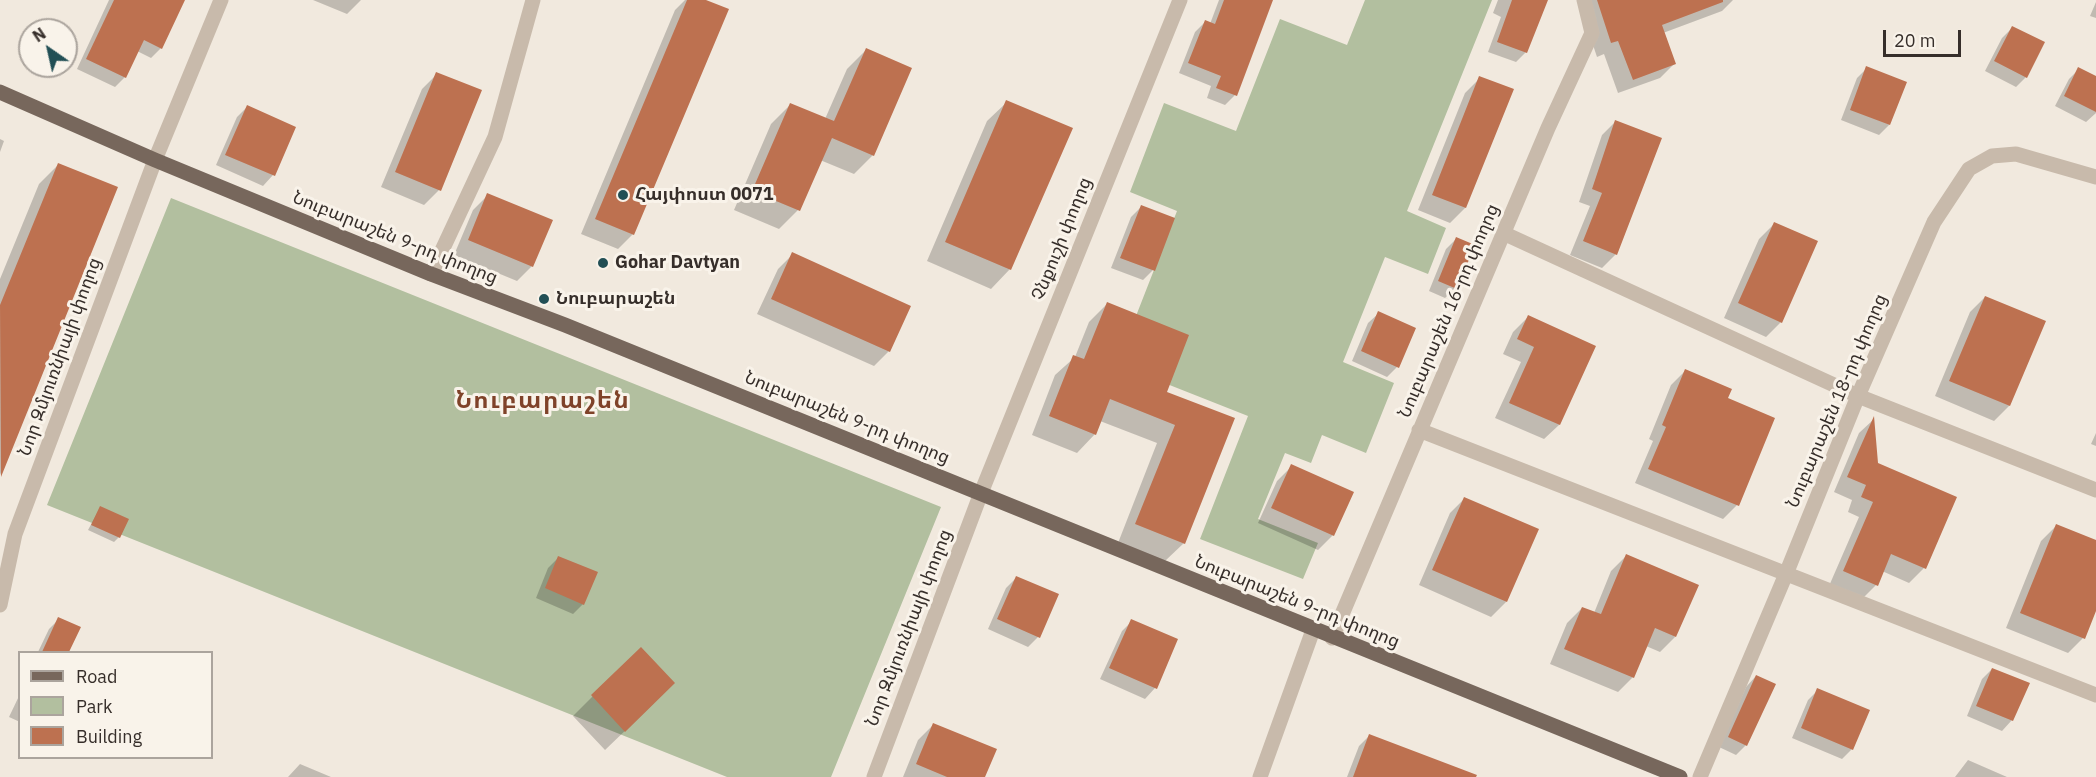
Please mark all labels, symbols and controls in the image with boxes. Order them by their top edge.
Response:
north arrow [18,18,78,78]
scale bar [1886,18,1964,56]
text: N [29,23,49,46]
text: 20 m [1894,29,1936,52]
street label: Չնքուշի փողոց [1028,174,1096,304]
place label: Հայփոստ 0071 [635,184,774,206]
street label: Նուբարաշեն 9-րդ փողոց [289,187,501,289]
marker: Հայփոստ 0071 [616,188,630,202]
street label: Նուբարաշեն 16-րդ փողոց [1394,201,1504,421]
place label: Gohar Davtyan [615,252,740,274]
street label: Նոր Զմյուռնիայի փողոց [14,255,106,459]
marker: Gohar Davtyan [596,256,610,270]
place label: Նուբարաշեն [556,288,675,310]
street label: Նուբարաշեն 18-րդ փողոց [1782,291,1892,511]
marker: Նուբարաշեն [537,292,551,306]
street label: Նուբարաշեն 9-րդ փողոց [741,367,953,469]
district label: Նուբարաշեն [456,387,630,415]
street label: Նոր Զմյուռնիայի փողոց [861,526,957,730]
street label: Նուբարաշեն 9-րդ փողոց [1191,551,1403,653]
legend [18,651,213,759]
text: Road [76,665,117,688]
text: Park [76,695,112,718]
text: Building [76,725,142,748]

